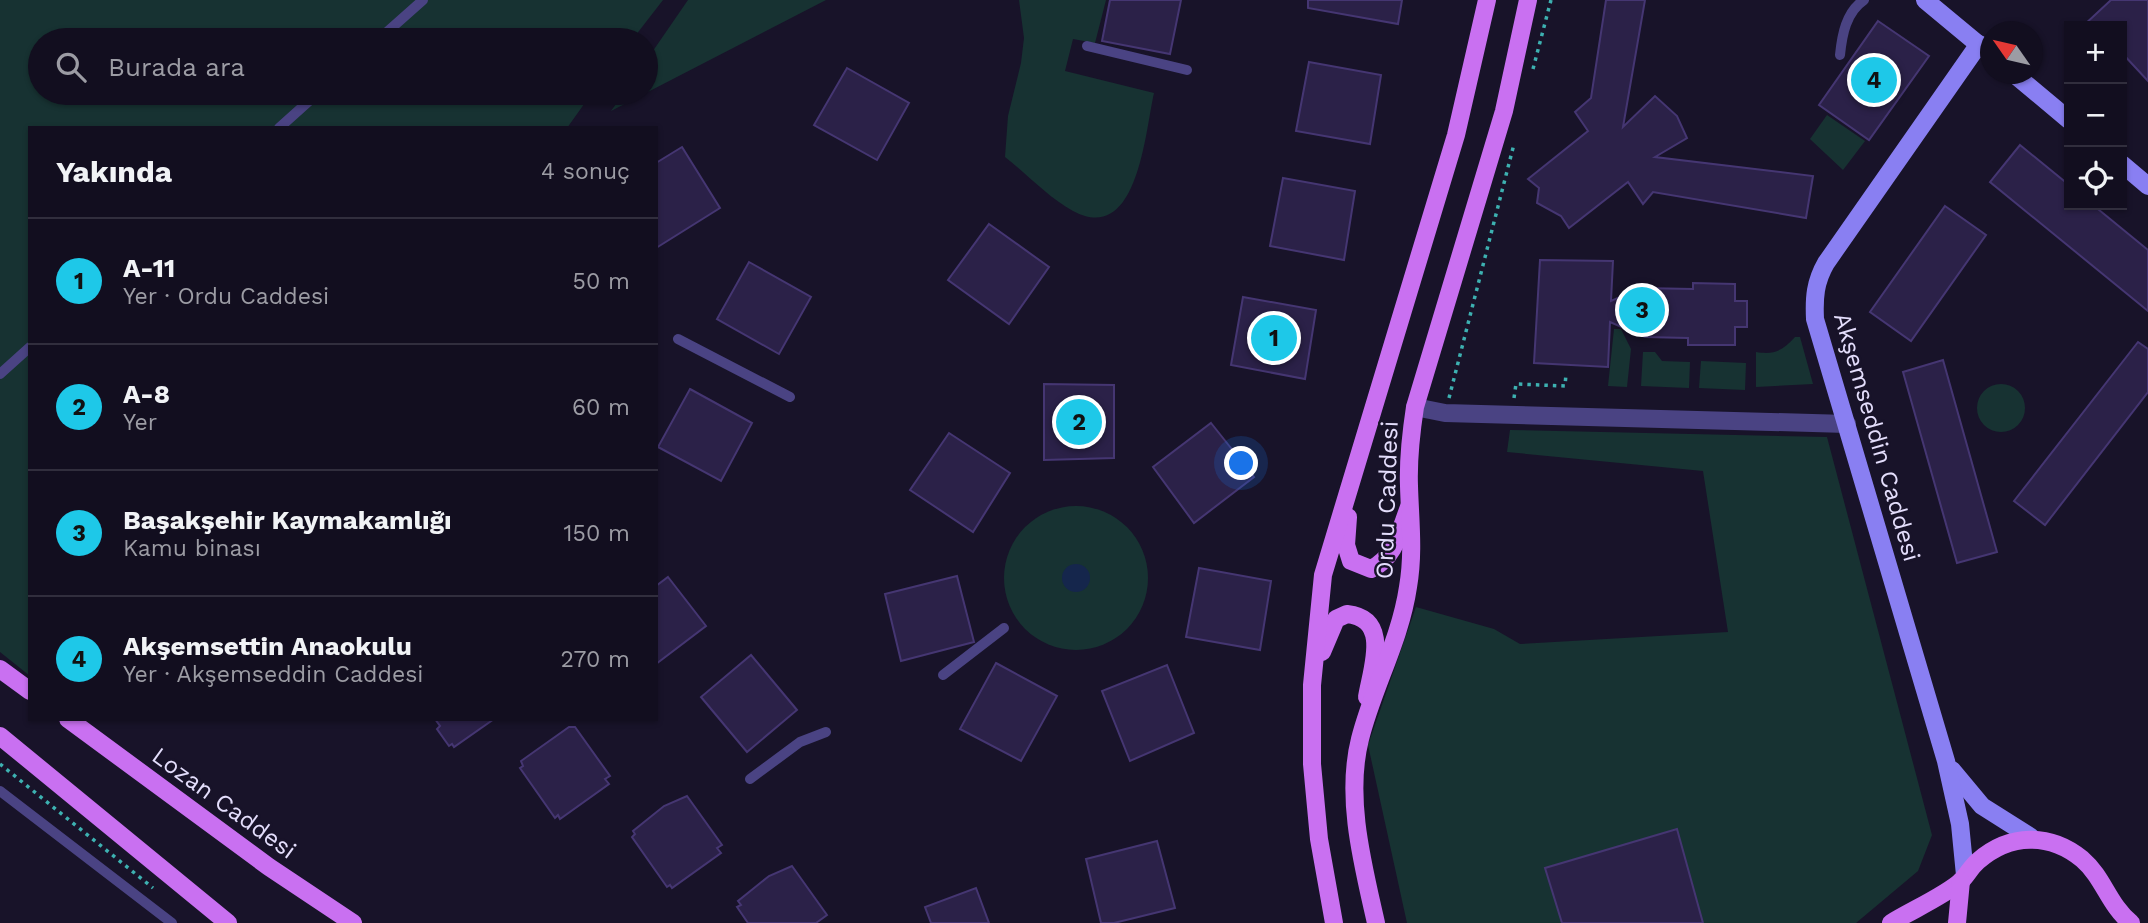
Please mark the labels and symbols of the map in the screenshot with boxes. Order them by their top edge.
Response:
north arrow [1980,21,2043,84]
pin: 4 [1851,54,1897,106]
pin: 3 [1619,284,1665,336]
street label: Akşemseddin Caddesi [1828,309,1926,565]
pin: 1 [1251,312,1297,364]
pin: 2 [1056,396,1102,448]
street label: Ordu Caddesi [1370,420,1404,580]
your location [1224,446,1258,480]
street label: Lozan Caddesi [147,742,301,864]

